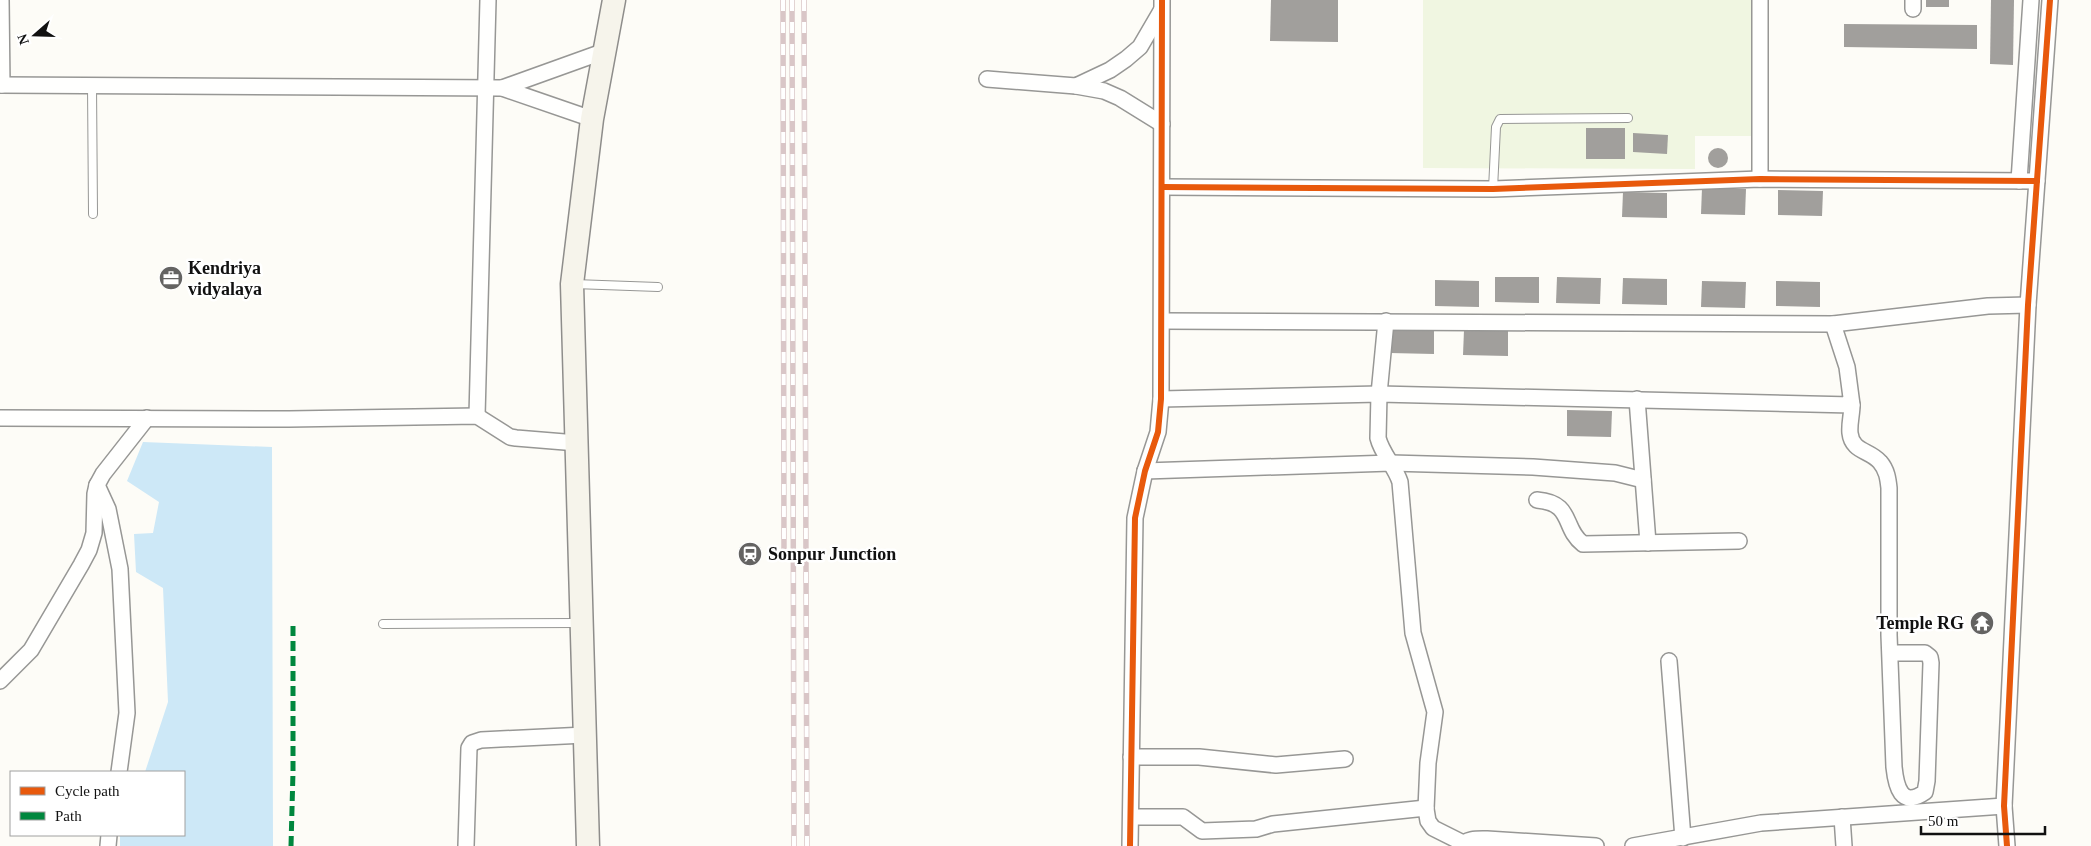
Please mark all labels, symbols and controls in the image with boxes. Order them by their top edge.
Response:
north arrow [10,10,60,60]
text: N [14,32,32,47]
place label: Kendriya vidyalaya [188,258,262,299]
office icon: Kendriya vidyalaya [158,265,184,291]
station icon: Sonpur Junction [737,541,763,567]
place label: Sonpur Junction [768,544,896,564]
temple icon: Temple RG [1969,610,1995,636]
place label: Temple RG [1876,613,1964,633]
legend [10,771,185,836]
text: Cycle path [55,783,120,799]
scale bar [1921,804,2045,836]
text: Path [55,808,82,824]
text: 50 m [1928,813,1959,829]

